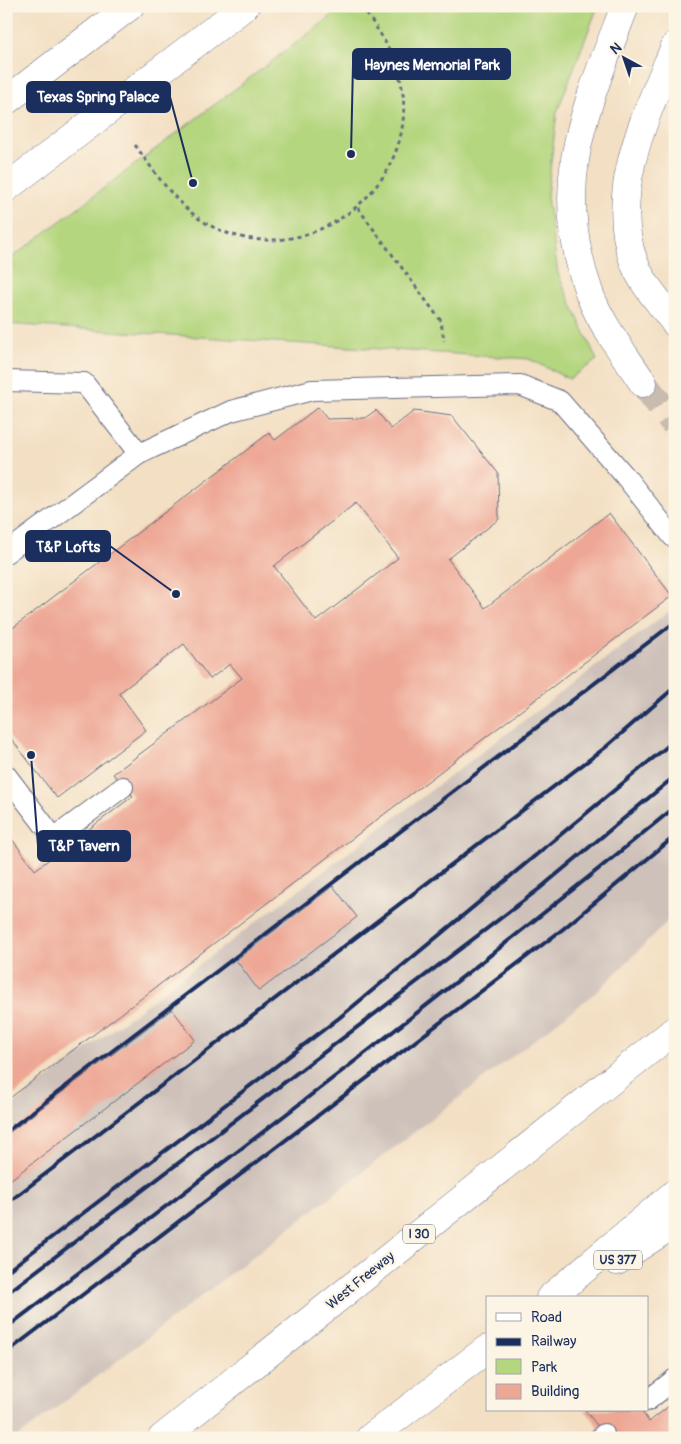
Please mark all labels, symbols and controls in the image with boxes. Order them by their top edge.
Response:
north arrow [598,32,648,82]
text: N [607,39,625,58]
callout: Haynes Memorial Park [353,49,510,79]
text: Haynes Memorial Park [364,56,501,75]
callout: Texas Spring Palace [27,82,170,112]
text: Texas Spring Palace [36,88,160,107]
callout: T&P Lofts [26,531,110,561]
text: T&P Lofts [35,538,101,557]
callout: T&P Tavern [38,831,130,861]
text: T&P Tavern [47,837,120,856]
road number: I 30 [403,1224,435,1244]
street label: West Freeway [323,1248,398,1313]
road number: US 377 [594,1250,642,1270]
legend [486,1296,648,1412]
text: Road [531,1308,562,1327]
text: Railway [531,1332,577,1351]
text: Park [531,1358,558,1377]
text: Building [531,1382,579,1401]

